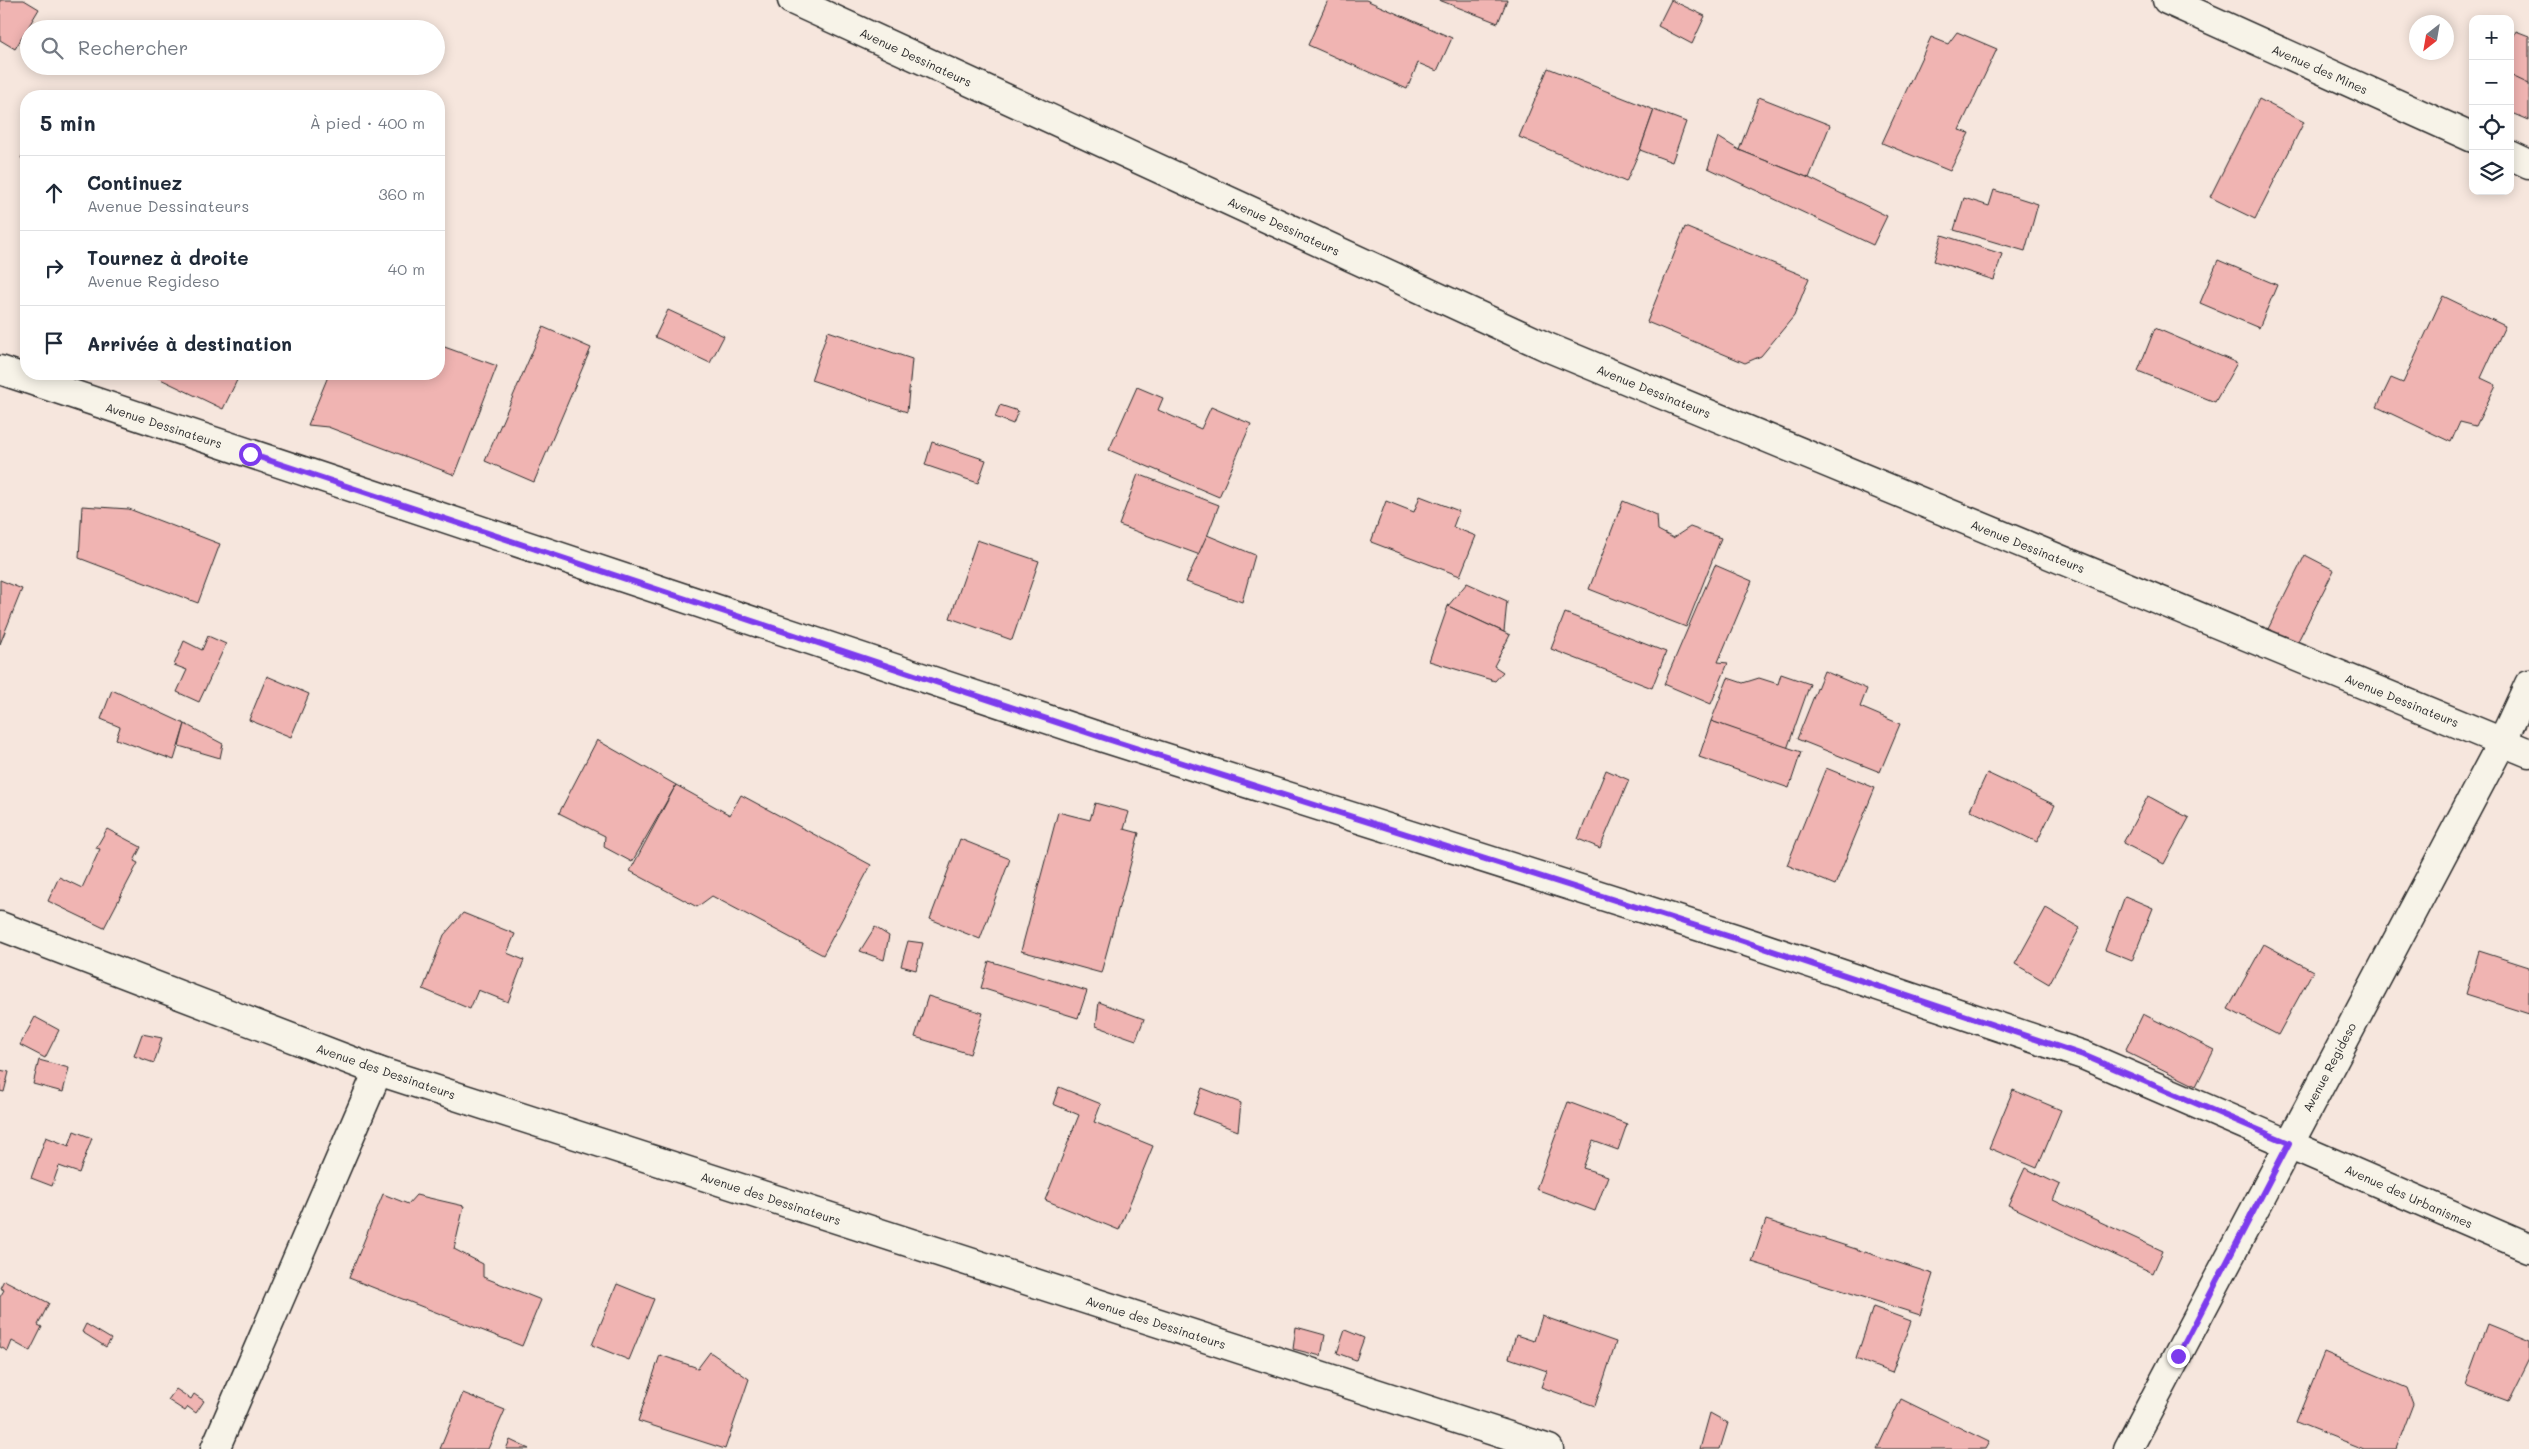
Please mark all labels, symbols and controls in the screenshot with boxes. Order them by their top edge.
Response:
north arrow [2409,15,2454,60]
map controls [2469,15,2514,195]
button: + [2469,15,2514,60]
search box [20,20,445,75]
street label: Avenue Dessinateurs [858,24,975,90]
icon: search [38,34,66,62]
text: Rechercher [78,35,188,60]
street label: Avenue des Mines [2270,41,2371,97]
button: − [2469,60,2514,105]
button: locate [2469,105,2514,150]
text: 5 min [40,109,96,136]
text: À pied · 400 m [310,112,425,133]
button: layers [2469,150,2514,195]
text: Continuez [87,170,182,195]
icon: ahead [40,179,68,207]
text: 360 m [378,183,425,204]
street label: Avenue Dessinateurs [1226,193,1343,259]
text: Avenue Dessinateurs [87,195,249,216]
text: Tournez à droite [87,245,249,270]
icon: right [40,254,68,282]
text: 40 m [388,258,425,279]
text: Avenue Regideso [87,270,219,291]
icon: arrive [40,329,68,357]
text: Arrivée à destination [87,331,292,356]
street label: Avenue Dessinateurs [1595,361,1714,421]
street label: Avenue Dessinateurs [104,399,224,451]
route start [239,443,262,466]
street label: Avenue Dessinateurs [1969,516,2088,576]
street label: Avenue Dessinateurs [2343,670,2462,730]
street label: Avenue Regideso [2299,1019,2359,1115]
street label: Avenue des Dessinateurs [314,1040,458,1102]
street label: Avenue des Urbanismes [2343,1161,2476,1231]
street label: Avenue des Dessinateurs [699,1168,843,1228]
street label: Avenue des Dessinateurs [1084,1292,1228,1352]
route end [2167,1345,2190,1368]

